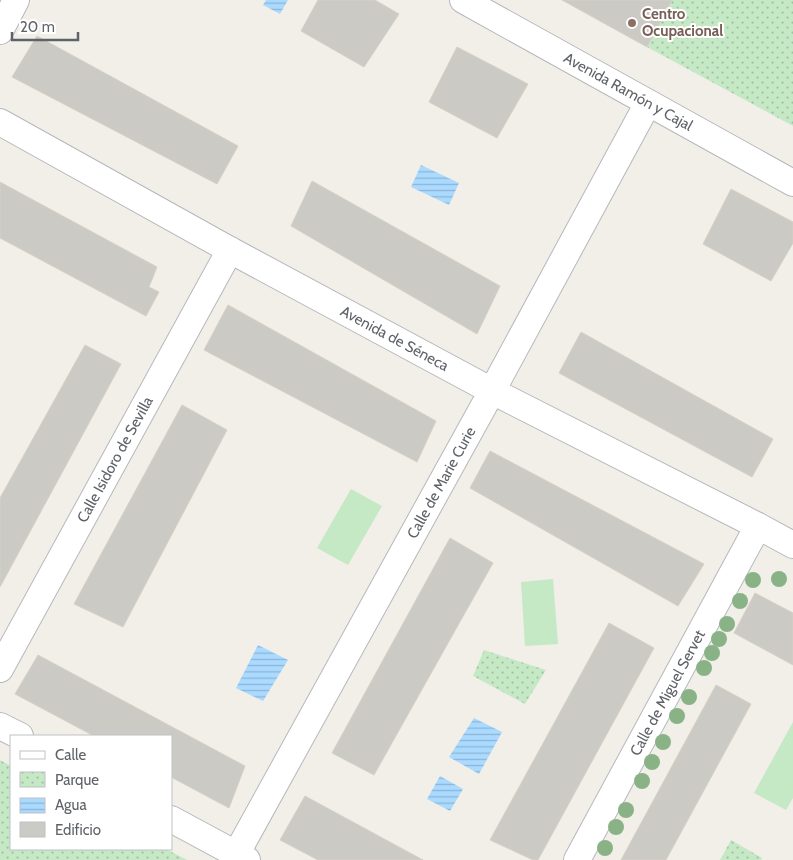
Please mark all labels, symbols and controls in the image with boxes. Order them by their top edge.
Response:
place label: Centro Ocupacional [642,5,723,40]
scale bar [12,10,79,42]
marker: Centro Ocupacional [626,17,638,29]
text: 20 m [20,18,55,36]
street label: Avenida Ramón y Cajal [561,49,696,135]
street label: Avenida de Séneca [337,302,452,375]
street label: Calle Isidoro de Sevilla [73,393,157,526]
street label: Calle de Marie Curie [403,423,480,542]
street label: Calle de Miguel Servet [626,627,709,759]
legend [10,735,172,850]
text: Calle [55,746,86,764]
text: Parque [55,771,99,789]
text: Agua [55,796,87,814]
text: Edificio [55,821,101,839]

